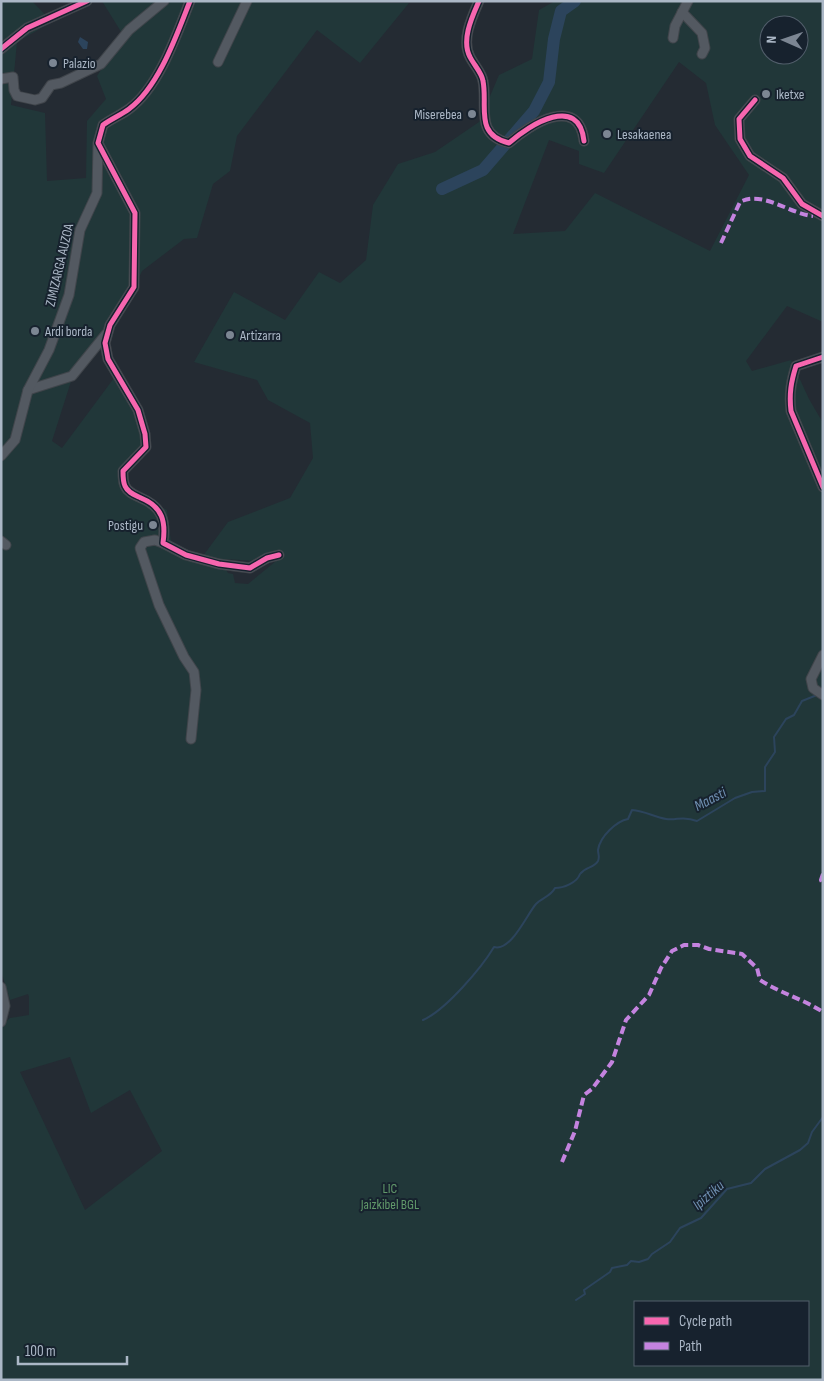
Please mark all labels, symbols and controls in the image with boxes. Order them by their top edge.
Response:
north arrow [759,15,809,65]
text: N [763,36,780,44]
place label: Palazio [63,55,96,72]
marker: Palazio [47,57,59,69]
place label: Iketxe [776,86,804,103]
marker: Iketxe [760,88,772,100]
place label: Miserebea [414,106,462,123]
marker: Miserebea [466,108,478,120]
place label: Lesakaenea [617,126,671,143]
marker: Lesakaenea [601,128,613,140]
street label: ZIMIZARGA AUZOA [42,221,77,308]
place label: Ardi borda [44,323,92,340]
marker: Ardi borda [29,325,41,337]
place label: Artizarra [239,327,281,344]
marker: Artizarra [224,329,236,341]
place label: Postigu [108,517,143,534]
marker: Postigu [147,519,159,531]
water label: Maasti [691,783,731,816]
water label: Ipiztiku [689,1176,729,1214]
park label: LIC Jaizkibel BGL [360,1180,419,1213]
legend [634,1301,809,1366]
text: Cycle path [679,1312,732,1331]
scale bar [18,1334,126,1366]
text: Path [679,1337,702,1356]
text: 100 m [25,1342,56,1361]

